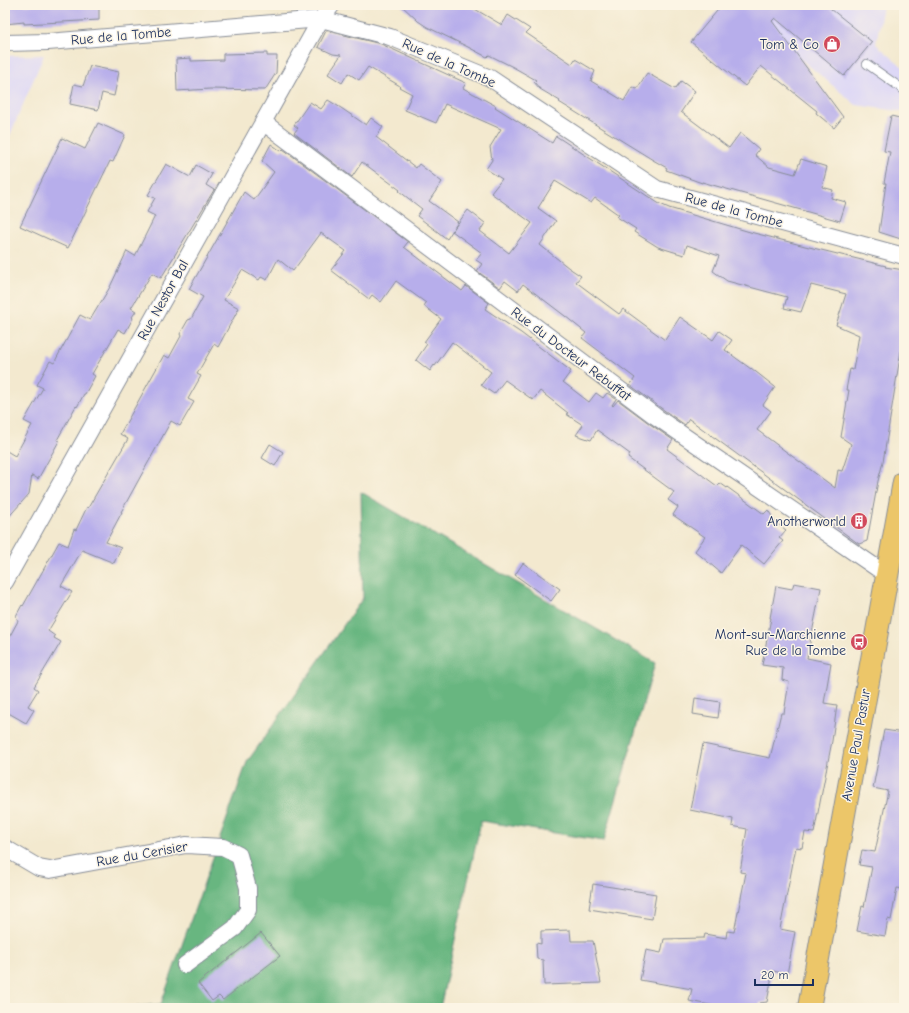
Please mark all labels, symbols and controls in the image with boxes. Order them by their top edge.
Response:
street label: Rue de la Tombe [70,23,172,49]
shop icon: Tom & Co [822,34,842,54]
street label: Rue de la Tombe [400,35,498,91]
place label: Tom & Co [760,36,819,53]
street label: Rue de la Tombe [683,189,785,231]
street label: Rue Nestor Bal [134,257,192,343]
street label: Rue du Docteur Rebuffat [508,303,635,405]
building icon: Anotherworld [849,511,869,531]
place label: Anotherworld [767,513,846,530]
place label: Mont-sur-Marchienne Rue de la Tombe [715,626,846,659]
bus stop icon: Mont-sur-Marchienne Rue de la Tombe [849,632,869,652]
street label: Avenue Paul Pastur [838,687,874,802]
street label: Rue du Cerisier [95,838,189,870]
scale bar [755,961,813,987]
text: 20 m [761,968,789,982]

